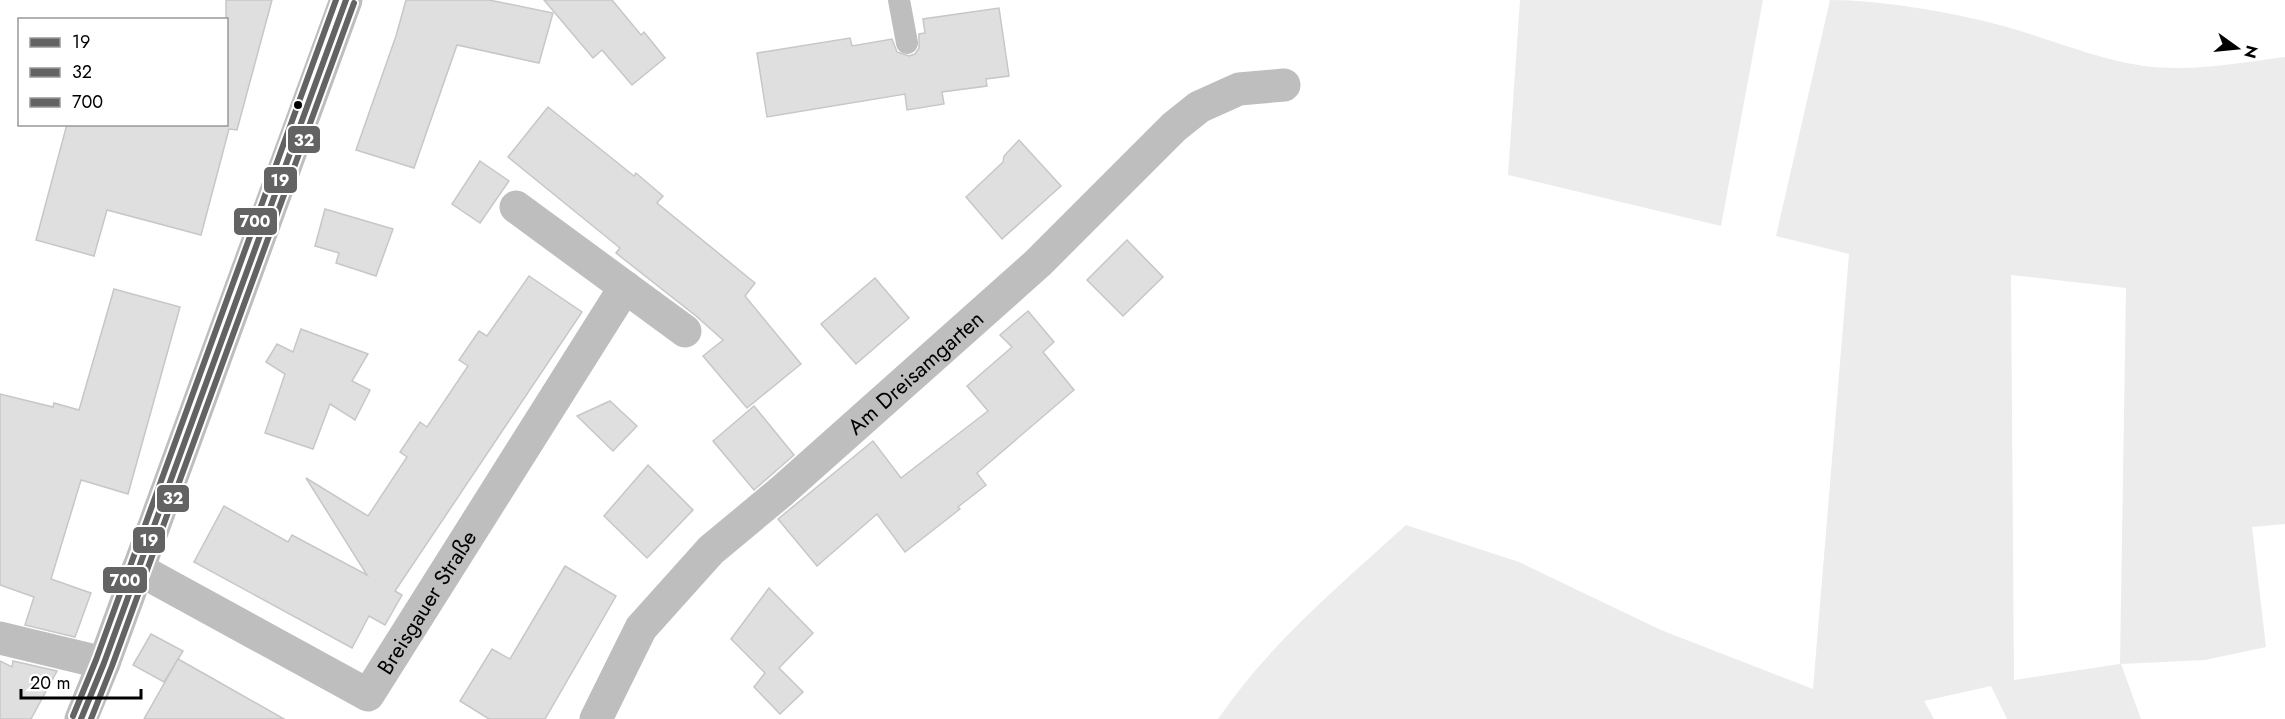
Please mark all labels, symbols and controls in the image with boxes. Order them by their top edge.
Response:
legend [18,18,228,126]
north arrow [2207,18,2267,78]
text: 19 [72,29,90,55]
text: N [2238,43,2264,61]
text: 32 [72,59,92,85]
text: 700 [72,89,103,115]
unlabelled marker [292,99,304,111]
line badge: 32 [287,125,321,154]
text: 32 [294,129,314,152]
line badge: 19 [263,166,298,194]
text: 19 [271,169,289,192]
line badge: 700 [233,207,278,236]
text: 700 [240,210,270,233]
street label: Am Dreisamgarten [840,303,990,442]
line badge: 32 [156,484,190,513]
text: 32 [163,487,183,510]
street label: Breisgauer Straße [369,524,484,680]
line badge: 19 [132,526,166,554]
text: 19 [140,529,158,552]
line badge: 700 [102,566,148,594]
text: 700 [110,569,140,592]
scale bar [21,662,141,700]
text: 20 m [30,670,70,696]

